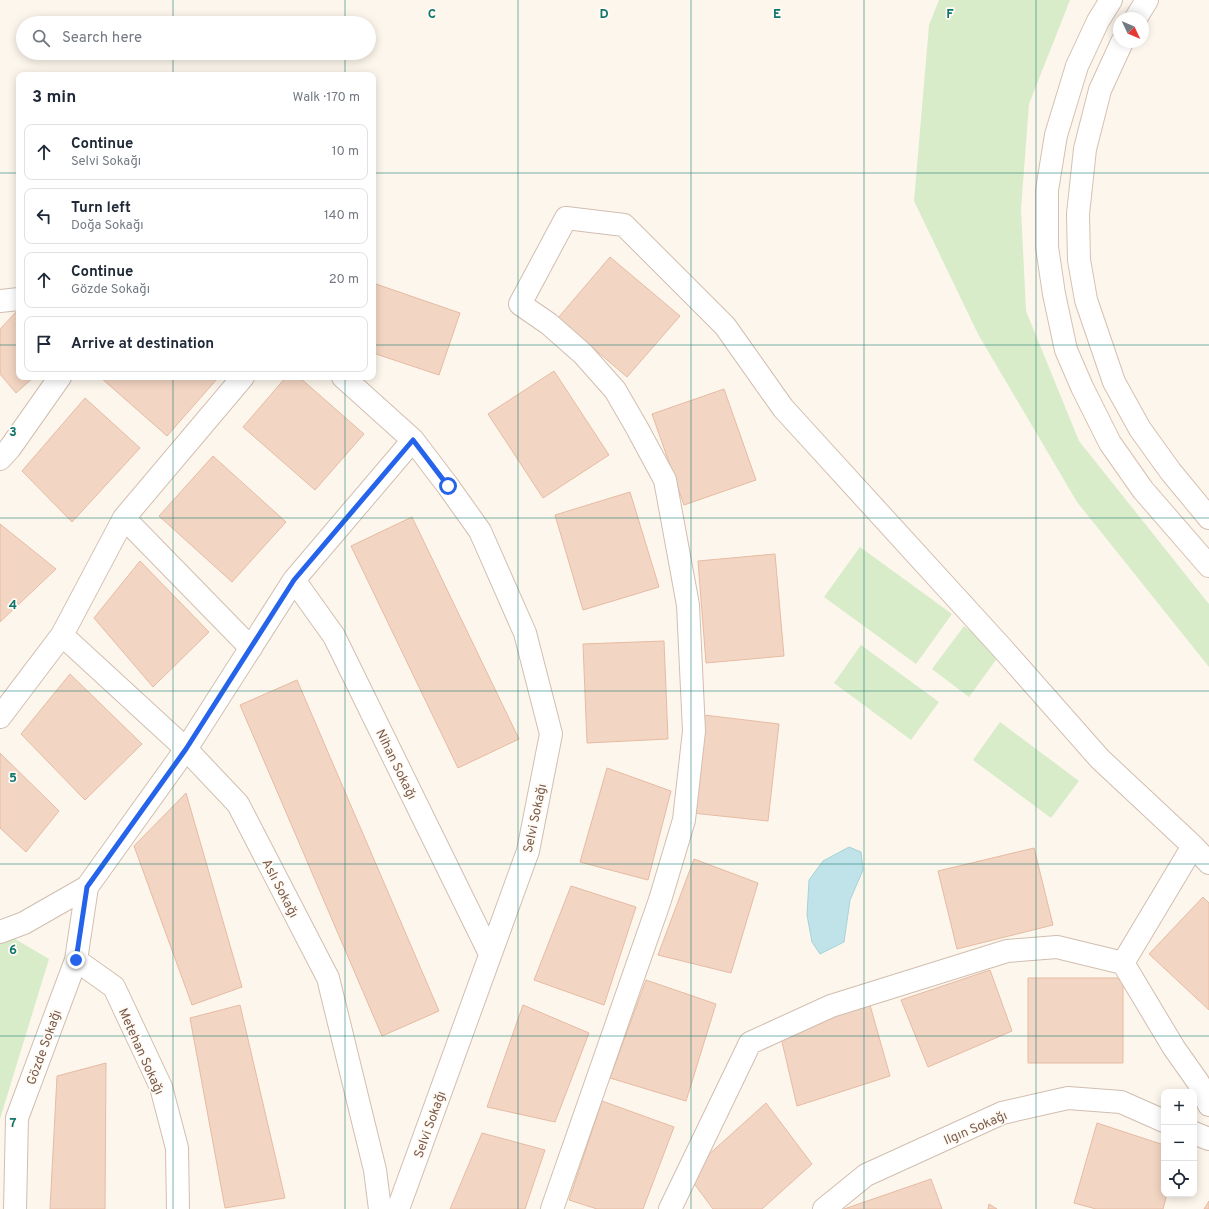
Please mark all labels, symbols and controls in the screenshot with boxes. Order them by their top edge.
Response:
text: C [428,7,436,23]
text: D [599,7,609,23]
text: E [773,7,781,23]
text: F [946,7,954,23]
north arrow [1113,12,1149,48]
search box [16,16,376,60]
icon: search [30,27,52,49]
text: Search here [62,29,142,48]
text: 3 min [32,87,76,109]
text: Walk · 170 m [293,90,360,106]
text: Continue [71,135,133,154]
icon: ahead [33,141,55,163]
text: 10 m [332,144,359,160]
text: Selvi Sokağı [71,154,141,170]
text: Turn left [71,199,131,218]
icon: left [33,205,55,227]
text: 140 m [324,208,359,224]
text: Doğa Sokağı [71,218,144,234]
text: Continue [71,263,133,282]
icon: ahead [33,269,55,291]
text: 20 m [329,272,359,288]
text: Gözde Sokağı [71,282,150,298]
icon: arrive [33,333,55,355]
text: Arrive at destination [71,335,214,354]
text: 3 [9,425,17,441]
route start [439,477,457,495]
text: 4 [9,598,17,614]
street label: Nihan Sokağı [371,727,419,803]
text: 5 [9,771,17,787]
street label: Selvi Sokağı [521,782,551,854]
street label: Aslı Sokağı [258,857,301,921]
text: 6 [9,943,17,959]
route end [67,951,85,969]
street label: Metehan Sokağı [114,1006,166,1098]
street label: Gözde Sokağı [24,1008,66,1088]
street label: Selvi Sokağı [411,1089,450,1160]
map controls [1161,1089,1197,1197]
button: + [1161,1089,1197,1125]
street label: Ilgın Sokağı [942,1108,1010,1149]
text: 7 [10,1116,17,1132]
button: − [1161,1125,1197,1161]
button: locate [1161,1161,1197,1197]

